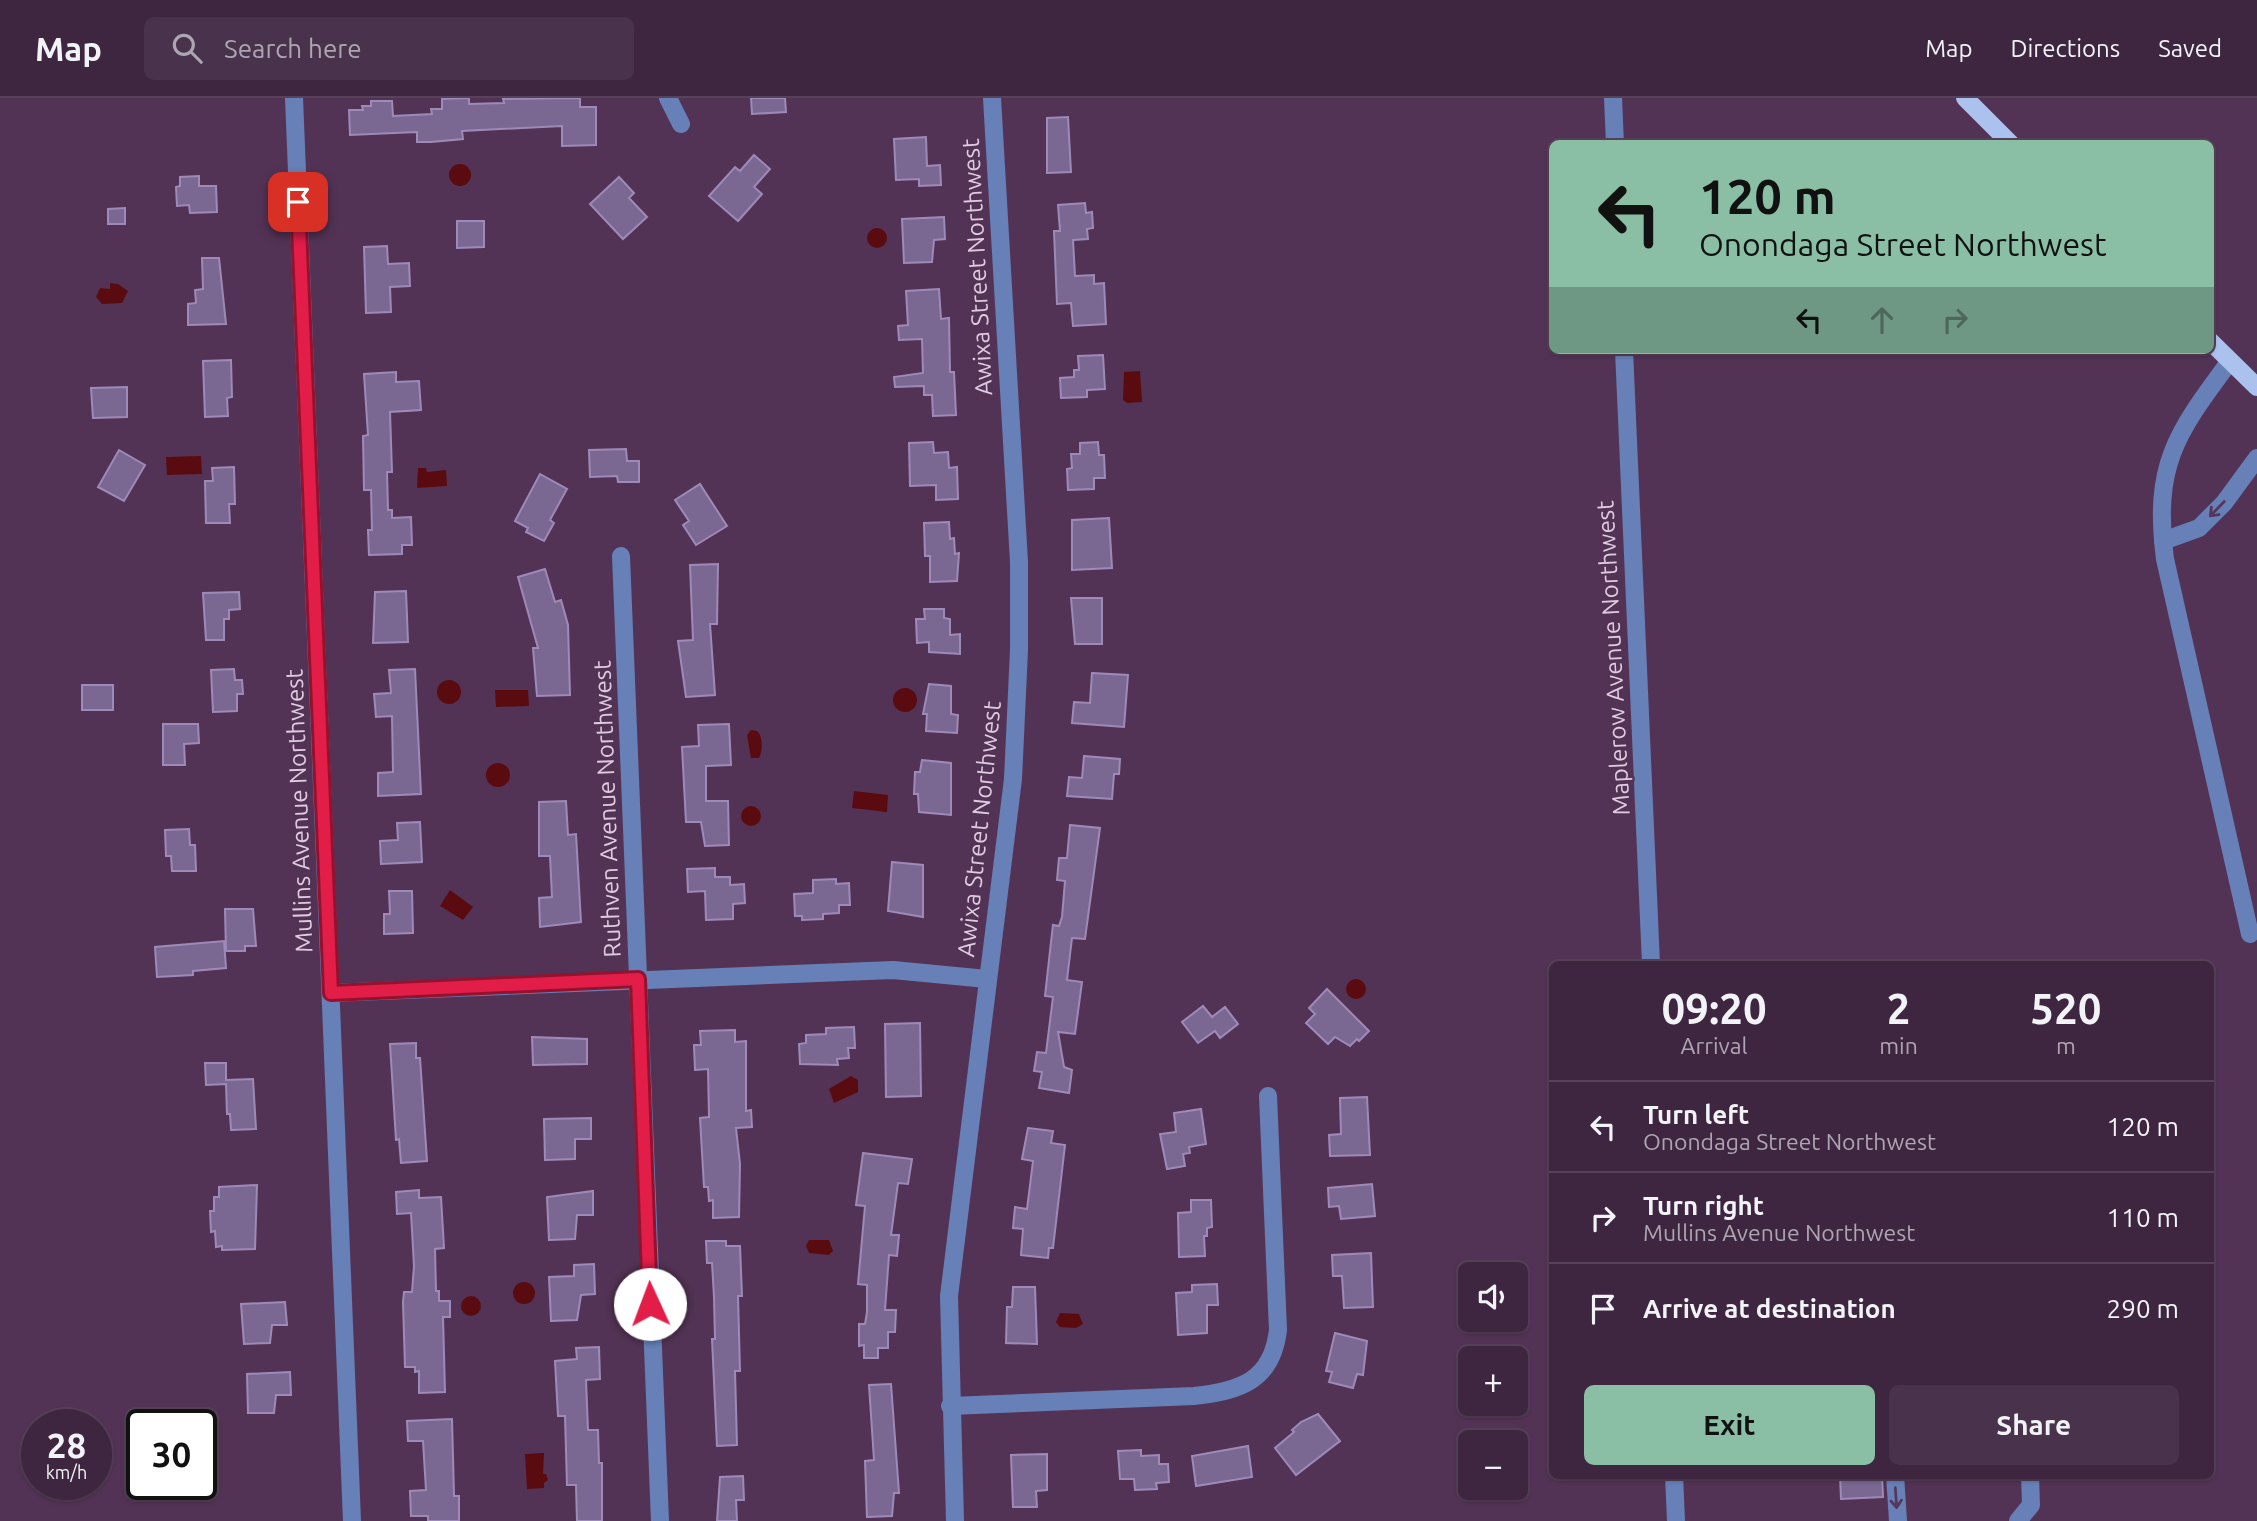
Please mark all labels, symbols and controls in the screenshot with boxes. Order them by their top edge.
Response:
search box [144,17,634,80]
icon: search [168,29,206,67]
text: Map [35,30,102,67]
text: Search here [224,34,362,63]
text: Map [1925,35,1972,62]
text: Directions [2010,35,2120,62]
text: Saved [2158,35,2222,62]
street label: Awixa Street Northwest [957,137,997,396]
icon: left [1584,168,1675,259]
text: 120 m [1699,168,1836,223]
pin [268,172,328,232]
icon: arrive [279,183,317,221]
text: Onondaga Street Northwest [1699,226,2107,262]
icon: left [1790,301,1828,339]
icon: ahead [1863,301,1901,339]
icon: right [1936,301,1974,339]
street label: Maplerow Avenue Northwest [1591,499,1635,816]
one-way arrow [2209,500,2226,517]
street label: Ruthven Avenue Northwest [588,659,626,958]
street label: Mullins Avenue Northwest [281,668,317,953]
street label: Awixa Street Northwest [952,699,1006,958]
text: 09:20 [1662,985,1767,1032]
text: 2 [1887,985,1910,1032]
text: 520 [2030,985,2101,1032]
text: Arrival [1681,1033,1748,1058]
text: min [1879,1033,1918,1058]
text: m [2056,1033,2076,1058]
text: Turn left [1643,1100,1749,1129]
icon: left [1584,1108,1622,1146]
text: 120 m [2107,1112,2179,1141]
text: Onondaga Street Northwest [1643,1129,1936,1154]
text: Turn right [1643,1191,1764,1220]
icon: right [1584,1199,1622,1237]
text: 110 m [2107,1203,2179,1232]
text: Mullins Avenue Northwest [1643,1220,1915,1245]
map controls [1458,1262,1528,1500]
button: sound [1458,1262,1528,1332]
position arrow [613,1267,687,1341]
icon: arrive [1584,1290,1622,1328]
text: Arrive at destination [1643,1294,1896,1323]
text: 290 m [2107,1294,2179,1323]
button: + [1458,1346,1528,1416]
button: Exit [1584,1385,1875,1465]
button: Share [1889,1385,2179,1465]
speed limit sign: 30 [126,1409,217,1500]
text: 28 [47,1425,86,1465]
button: − [1458,1430,1528,1500]
text: km/h [46,1462,87,1482]
one-way arrow [1890,1486,1903,1509]

